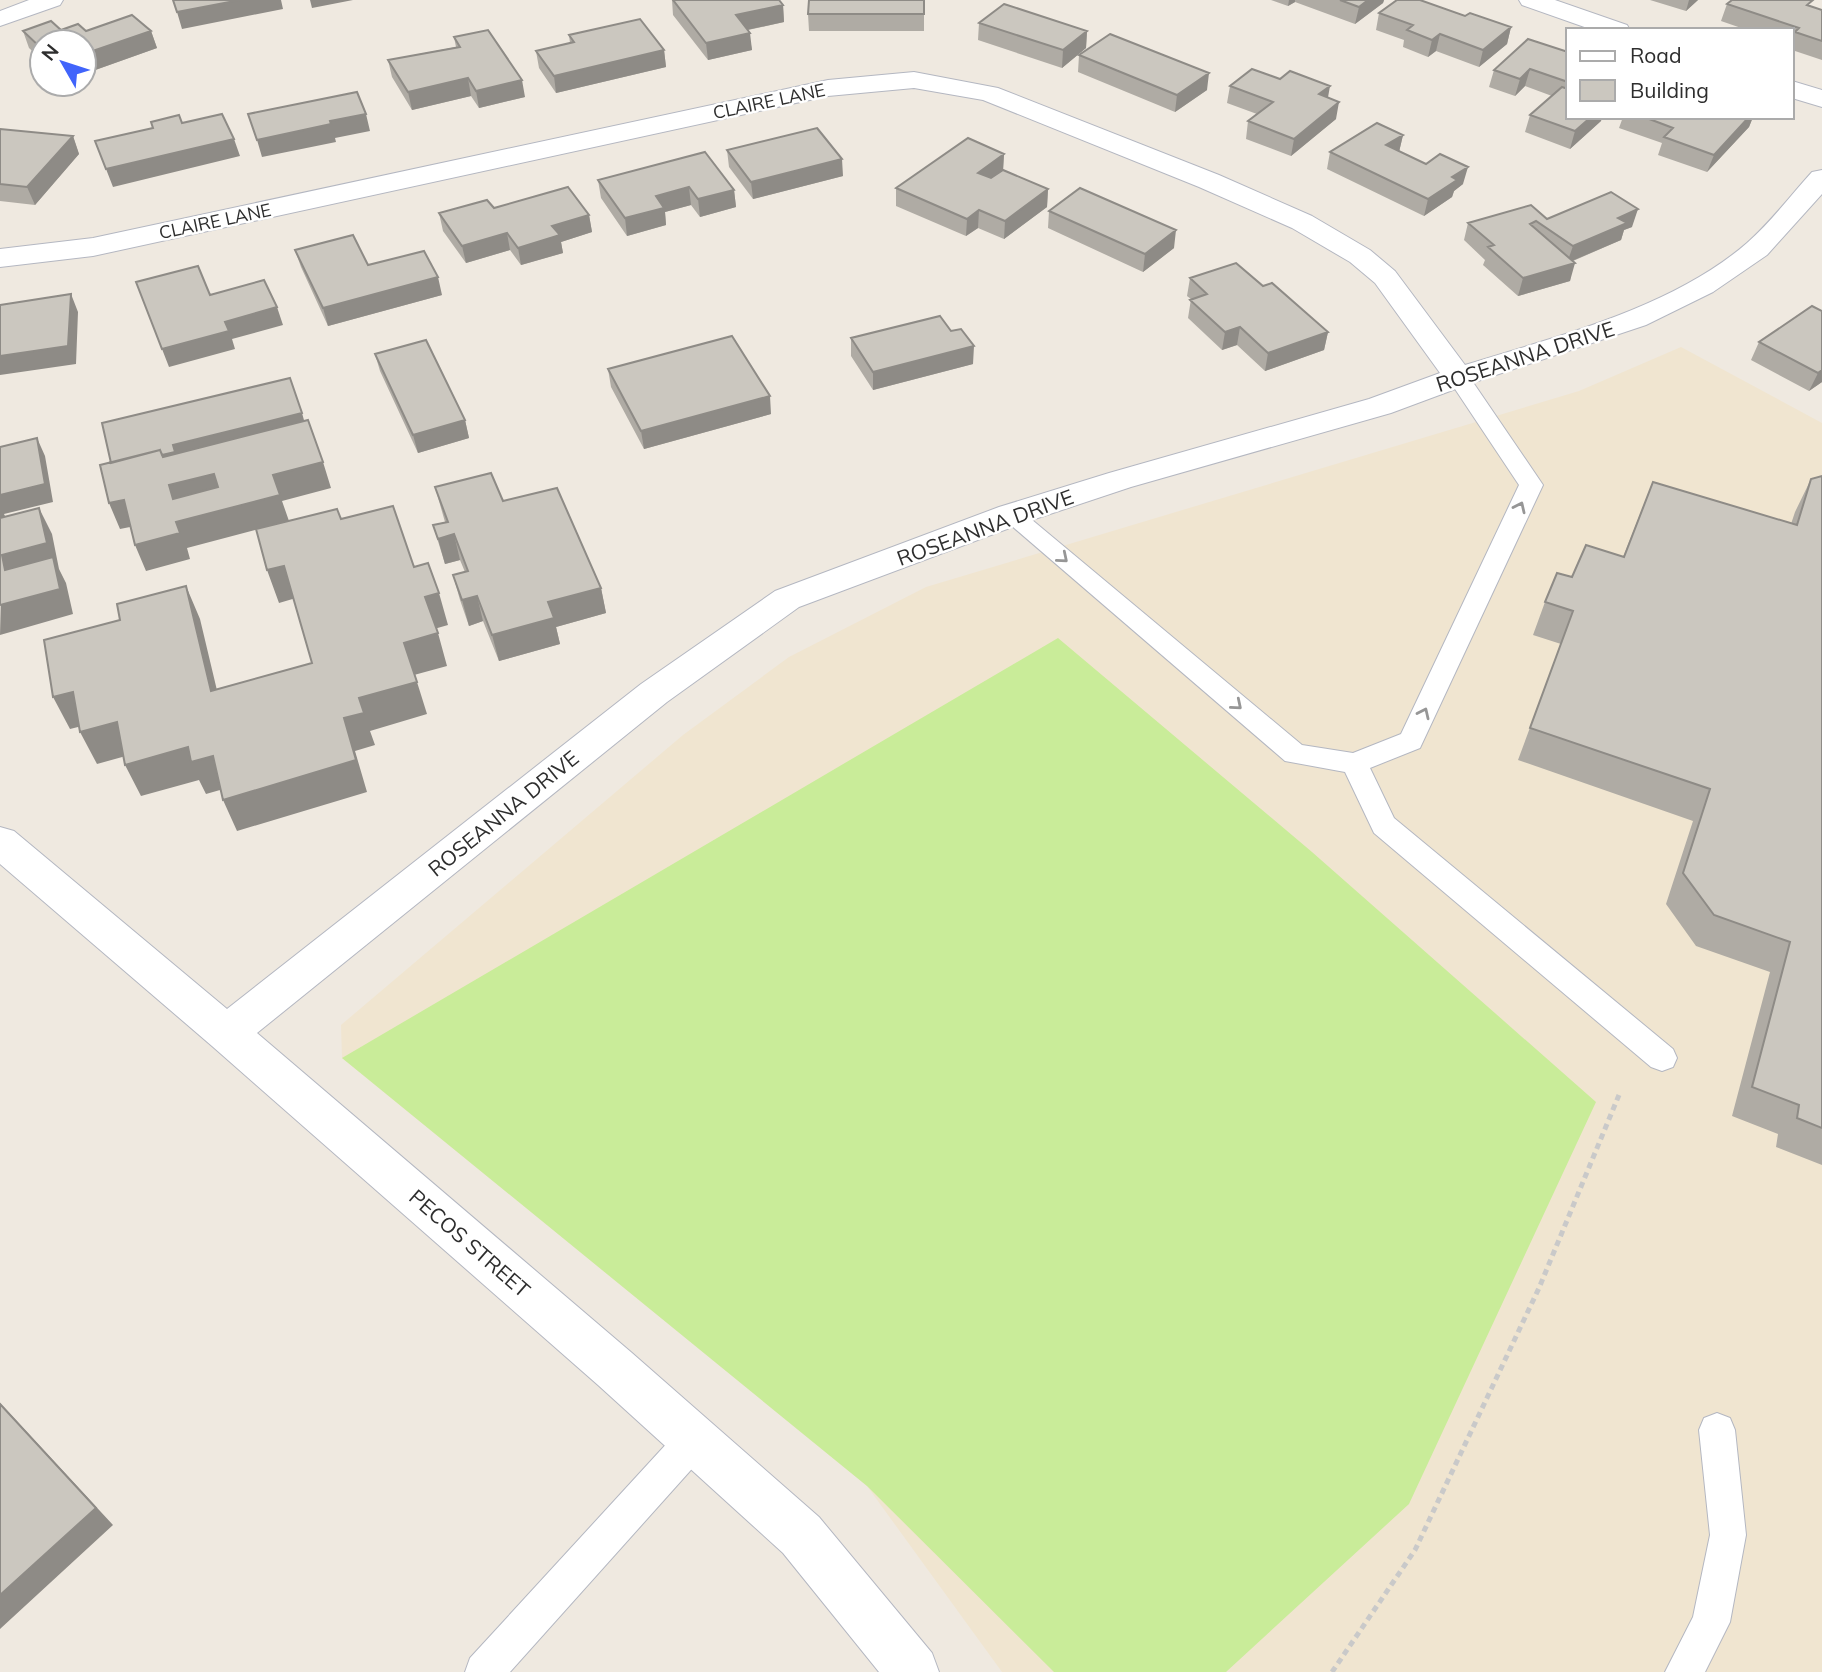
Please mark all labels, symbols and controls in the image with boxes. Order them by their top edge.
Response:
north arrow [28,28,98,98]
legend [1566,28,1794,119]
text: N [36,39,64,65]
text: Road [1630,42,1681,68]
text: Building [1630,77,1709,103]
street label: CLAIRE LANE [711,78,827,124]
street label: CLAIRE LANE [157,198,273,244]
street label: ROSEANNA DRIVE [1432,315,1618,397]
street label: ROSEANNA DRIVE [893,483,1077,571]
one-way arrow [1512,502,1526,514]
one-way arrow [1055,550,1068,562]
one-way arrow [1229,697,1242,709]
one-way arrow [1416,708,1430,720]
street label: ROSEANNA DRIVE [422,744,584,882]
street label: PECOS STREET [404,1183,536,1303]

